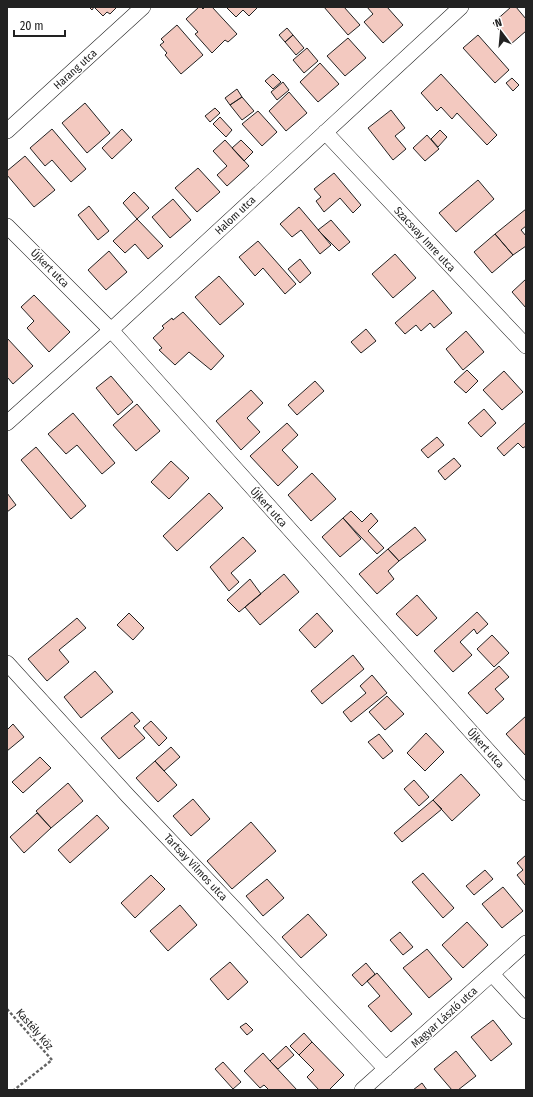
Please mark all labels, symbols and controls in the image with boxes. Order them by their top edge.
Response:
scale bar [14,12,65,38]
north arrow [481,12,521,52]
text: N [493,16,503,30]
text: 20 m [20,19,44,33]
street label: Harang utca [51,47,100,92]
street label: Halom utca [212,193,258,237]
street label: Szacsvay Imre utca [391,204,458,274]
street label: Újkert utca [28,246,72,290]
street label: Újkert utca [247,484,291,530]
street label: Újkert utca [464,725,508,771]
street label: Tartsay Vilmos utca [161,831,230,903]
street label: Magyar László utca [409,984,480,1050]
street label: Kastély köz [13,1006,56,1053]

